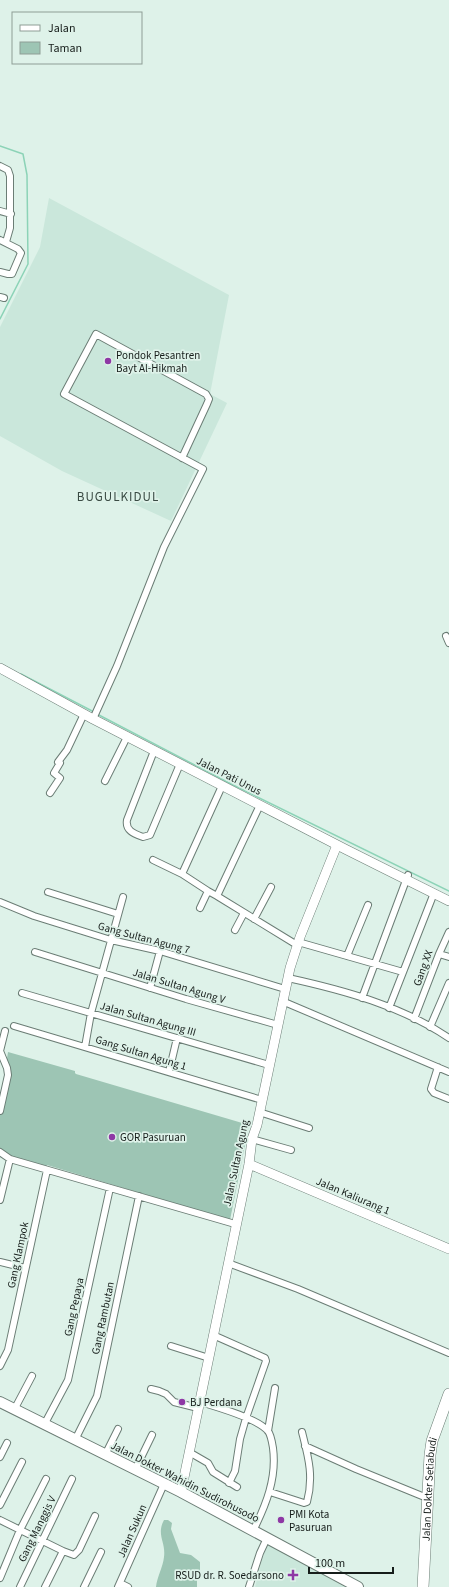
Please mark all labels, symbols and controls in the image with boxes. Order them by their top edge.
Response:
legend [12,12,142,64]
text: Jalan [48,20,75,37]
text: Taman [48,40,82,57]
place label: Pondok Pesantren Bayt Al-Hikmah [116,348,200,376]
marker: Pondok Pesantren Bayt Al-Hikmah [103,356,113,366]
district label: BUGULKIDUL [77,488,159,506]
street label: Jalan Pati Unus [194,753,264,799]
street label: Gang Sultan Agung 7 [96,918,192,958]
street label: Gang XX [410,948,437,988]
street label: Jalan Sultan Agung V [131,965,228,1007]
street label: Jalan Sultan Agung III [98,998,198,1040]
street label: Gang Sultan Agung 1 [94,1032,188,1074]
street label: Jalan Sultan Agung [219,1118,253,1208]
place label: GOR Pasuruan [120,1130,186,1145]
marker: GOR Pasuruan [107,1132,117,1142]
street label: Jalan Kaliurang 1 [314,1174,392,1218]
street label: Gang Klampok [4,1220,32,1290]
street label: Gang Pepaya [60,1276,88,1338]
street label: Gang Rambutan [88,1280,118,1356]
place label: BJ Perdana [190,1395,242,1410]
marker: BJ Perdana [177,1397,187,1407]
street label: Jalan Dokter Setiabudi [418,1435,440,1542]
street label: Jalan Dokter Wahidin Sudirohusodo [108,1438,262,1526]
street label: Gang Manggis V [14,1493,60,1565]
street label: Jalan Sukun [114,1502,150,1560]
place label: PMI Kota Pasuruan [289,1507,332,1535]
marker: PMI Kota Pasuruan [276,1515,286,1525]
scale bar [309,1549,393,1575]
text: 100 m [315,1555,345,1572]
place label: RSUD dr. R. Soedarsono [175,1568,284,1583]
marker: RSUD dr. R. Soedarsono [287,1569,299,1581]

